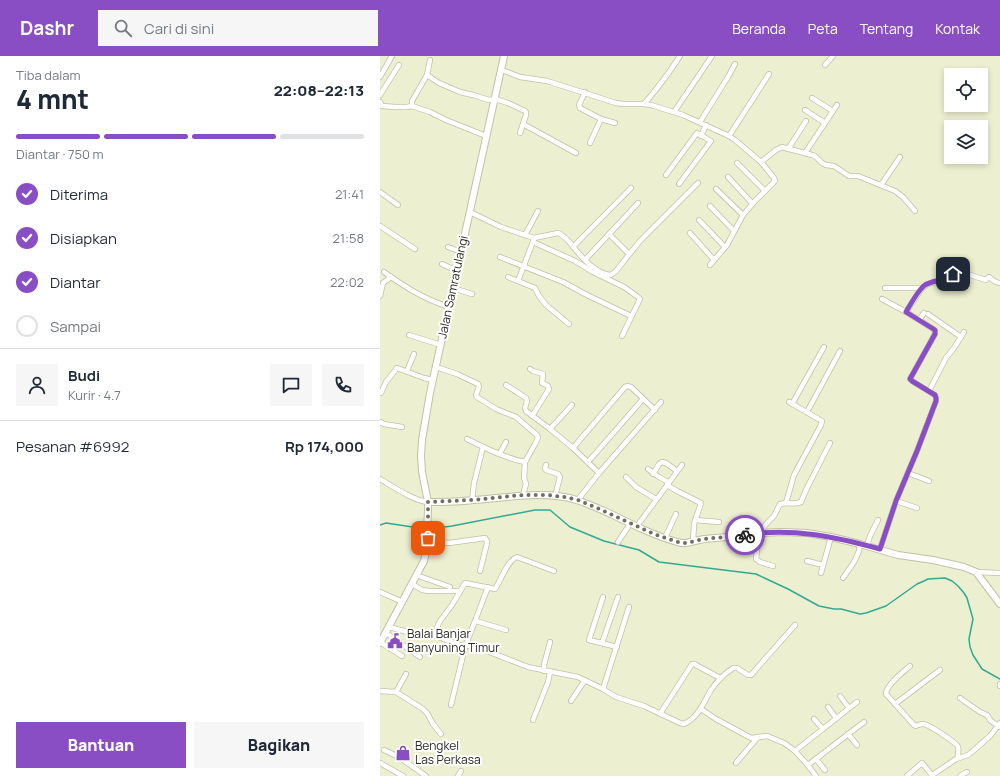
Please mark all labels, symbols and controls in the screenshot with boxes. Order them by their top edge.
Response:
search box [98,10,378,46]
text: Dashr [20,15,74,41]
icon: search [112,17,134,39]
text: Cari di sini [144,18,214,39]
text: Beranda [732,19,786,38]
text: Peta [808,19,838,38]
text: Tentang [860,19,913,38]
text: Kontak [935,19,980,38]
text: Tiba dalam [16,66,81,84]
map controls [944,68,988,164]
button: locate [944,68,988,112]
text: 22:08–22:13 [274,80,364,101]
text: 4 mnt [16,81,89,117]
button: layers [944,120,988,164]
text: Diantar · 750 m [16,145,104,163]
icon: check [16,183,38,205]
text: Diterima [50,184,108,205]
text: 21:41 [335,185,364,203]
icon: check [16,227,38,249]
text: Disiapkan [50,228,117,249]
text: 21:58 [333,229,364,247]
street label: Jalan Samratulangi [433,234,472,340]
pin [936,257,970,291]
icon: home [942,263,964,285]
icon: check [16,271,38,293]
text: Diantar [50,272,101,293]
text: 22:02 [330,273,364,291]
text: Sampai [50,316,101,337]
button: person [16,364,58,406]
button: chat [270,364,312,406]
button: phone [322,364,364,406]
text: Budi [68,365,100,386]
text: Kurir · 4.7 [68,386,121,404]
text: Pesanan #6992 [16,436,129,457]
text: Rp 174,000 [285,436,364,457]
courier [725,515,765,555]
pin [411,521,445,555]
icon: bike [734,524,756,546]
icon: bag [417,527,439,549]
place label: Balai Banjar Banyuning Timur [407,625,500,656]
public building icon: Balai Banjar Banyuning Timur [386,632,404,650]
button: Bantuan [16,722,186,768]
button: Bagikan [194,722,364,768]
place label: Bengkel Las Perkasa [415,737,481,768]
shop icon: Bengkel Las Perkasa [394,744,412,762]

